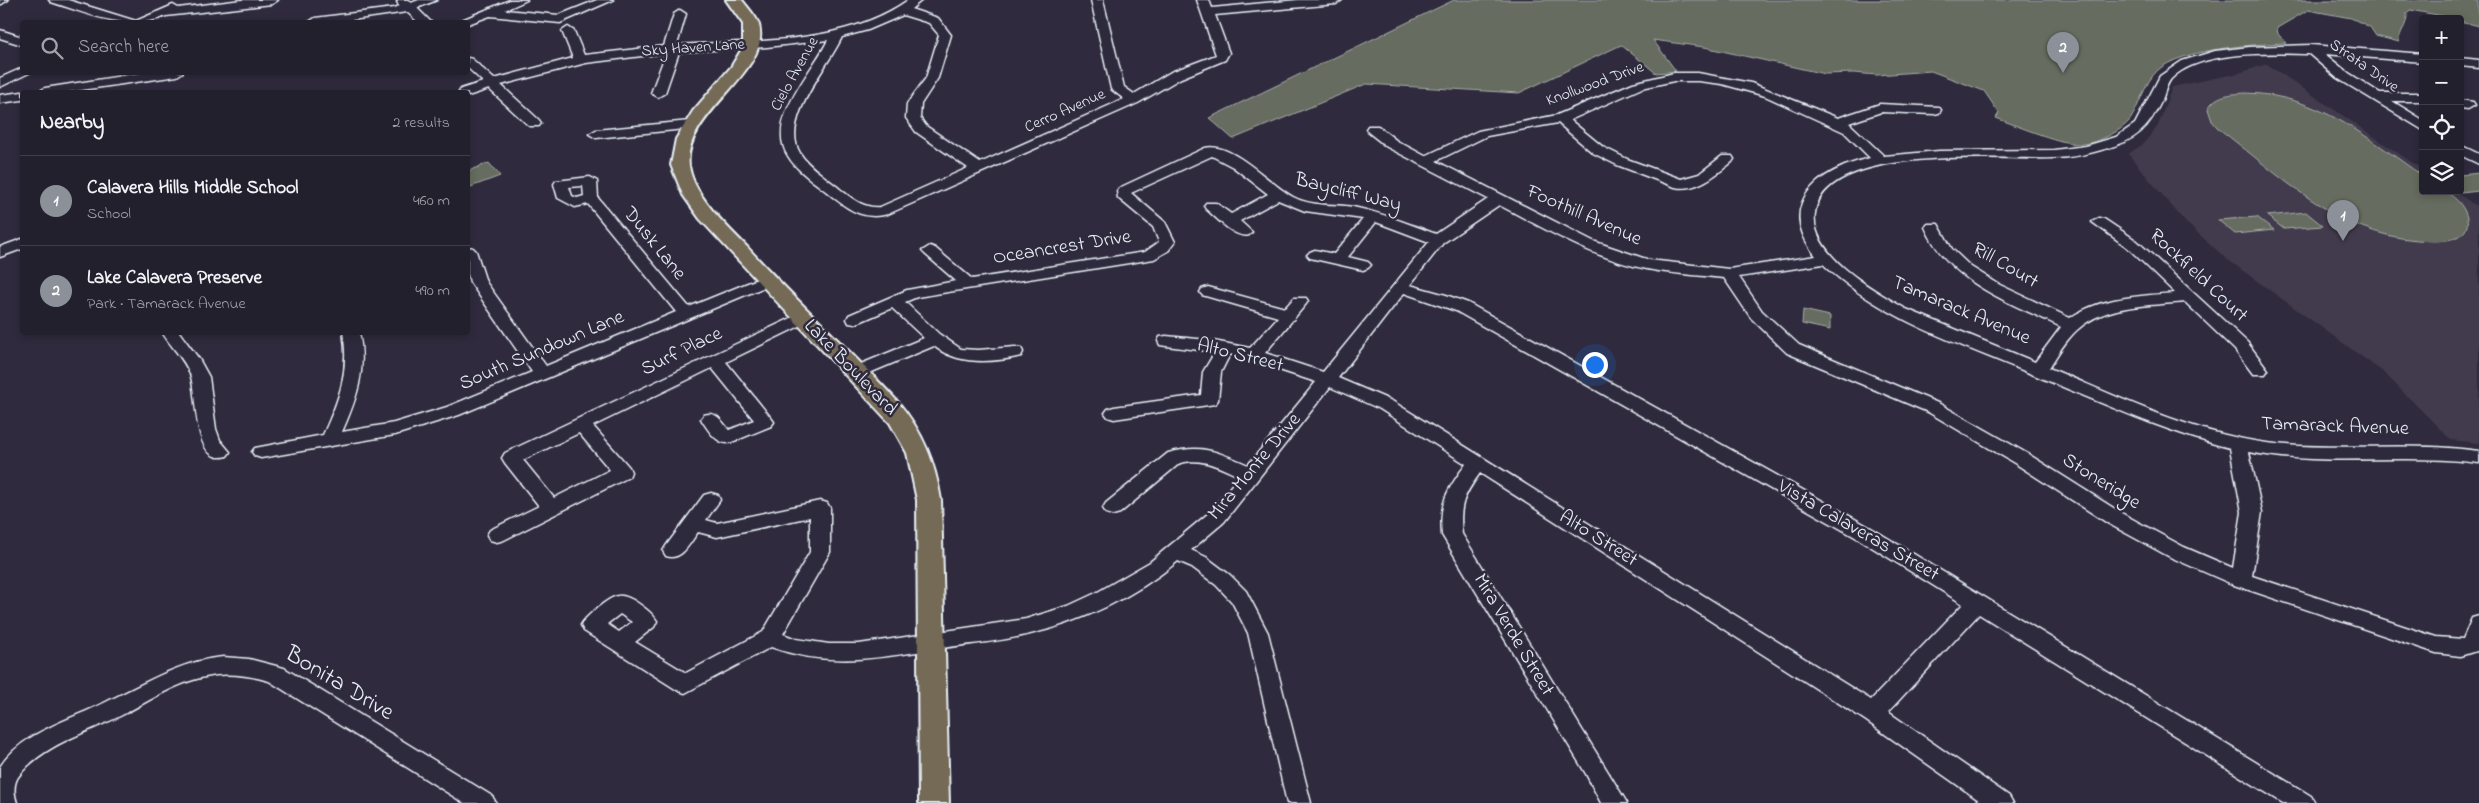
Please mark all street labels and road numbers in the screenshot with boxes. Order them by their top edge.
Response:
street label: Sky Haven Lane [641,32,746,64]
street label: Cielo Avenue [765,32,826,116]
street label: Strata Drive [2324,33,2405,99]
street label: Knollwood Drive [1543,55,1648,113]
street label: Cerro Avenue [1021,82,1110,139]
street label: Baycliff Way [1291,166,1404,220]
street label: Foothill Avenue [1521,177,1646,254]
street label: Dusk Lane [615,200,693,287]
street label: Rockfield Court [2142,222,2254,330]
street label: Oceancrest Drive [991,223,1133,273]
street label: Rill Court [1967,235,2044,297]
street label: Tamarack Avenue [1887,269,2035,353]
street label: South Sundown Lane [455,303,629,399]
street label: Lake Boulevard [796,313,904,423]
street label: Surf Place [637,320,728,384]
street label: Alto Street [1194,331,1287,381]
street label: Mira Monte Drive [1201,407,1309,527]
street label: Tamarack Avenue [2261,410,2410,444]
street label: Stoneridge [2056,446,2146,518]
street label: Vista Calaveras Street [1771,472,1945,589]
street label: Alto Street [1553,503,1643,575]
street label: Mira Verde Street [1465,568,1561,702]
street label: Bonita Drive [277,637,400,731]

